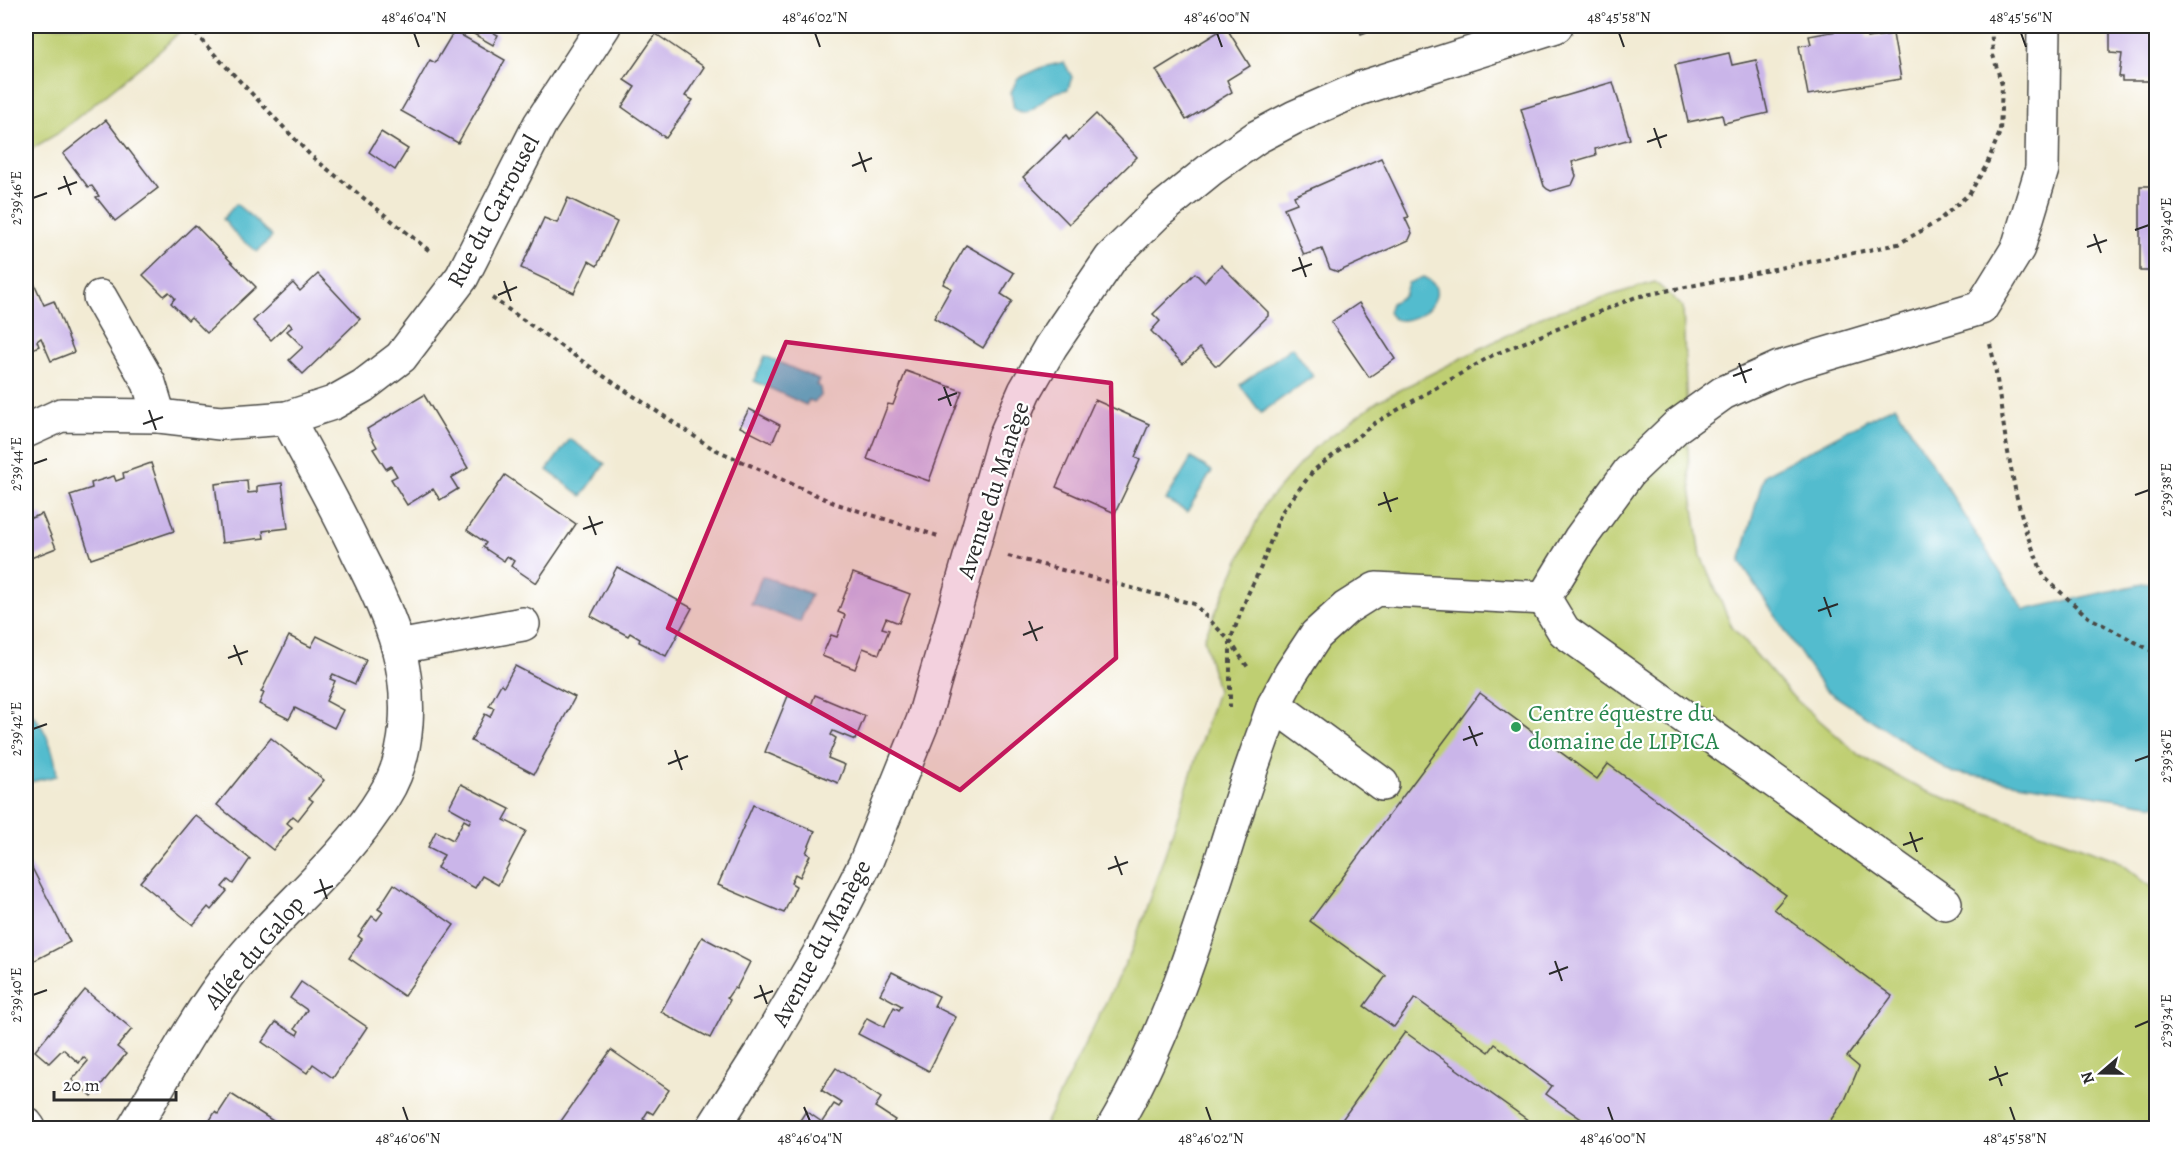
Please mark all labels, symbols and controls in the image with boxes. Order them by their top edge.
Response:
text: 48°46'04"N [381,7,447,27]
text: 48°46'02"N [782,7,848,27]
text: 48°46'00"N [1184,7,1250,27]
text: 48°45'58"N [1587,7,1651,27]
text: 48°45'56"N [1989,7,2053,27]
street label: Rue du Carrousel [439,129,547,293]
text: 2°39'46"E [6,171,26,225]
text: 2°39'40"E [2156,197,2176,253]
street label: Avenue du Manège [949,397,1037,584]
text: 2°39'44"E [6,437,26,491]
text: 2°39'38"E [2156,463,2176,517]
place label: Centre équestre du domaine de LIPICA [1528,697,1720,757]
text: 2°39'42"E [6,702,26,756]
marker: Centre équestre du domaine de LIPICA [1509,720,1523,734]
text: 2°39'36"E [2156,729,2176,783]
street label: Avenue du Manège [763,854,878,1033]
street label: Allée du Galop [196,888,311,1017]
text: 2°39'40"E [6,967,26,1023]
text: 2°39'34"E [2156,994,2176,1048]
north arrow [2071,1043,2131,1103]
scale bar [54,1064,176,1102]
text: N [2075,1068,2100,1087]
text: 20 m [63,1073,100,1097]
text: 48°46'06"N [375,1128,441,1148]
text: 48°46'04"N [777,1128,843,1148]
text: 48°46'02"N [1178,1128,1244,1148]
text: 48°46'00"N [1580,1128,1646,1148]
text: 48°45'58"N [1983,1128,2047,1148]

